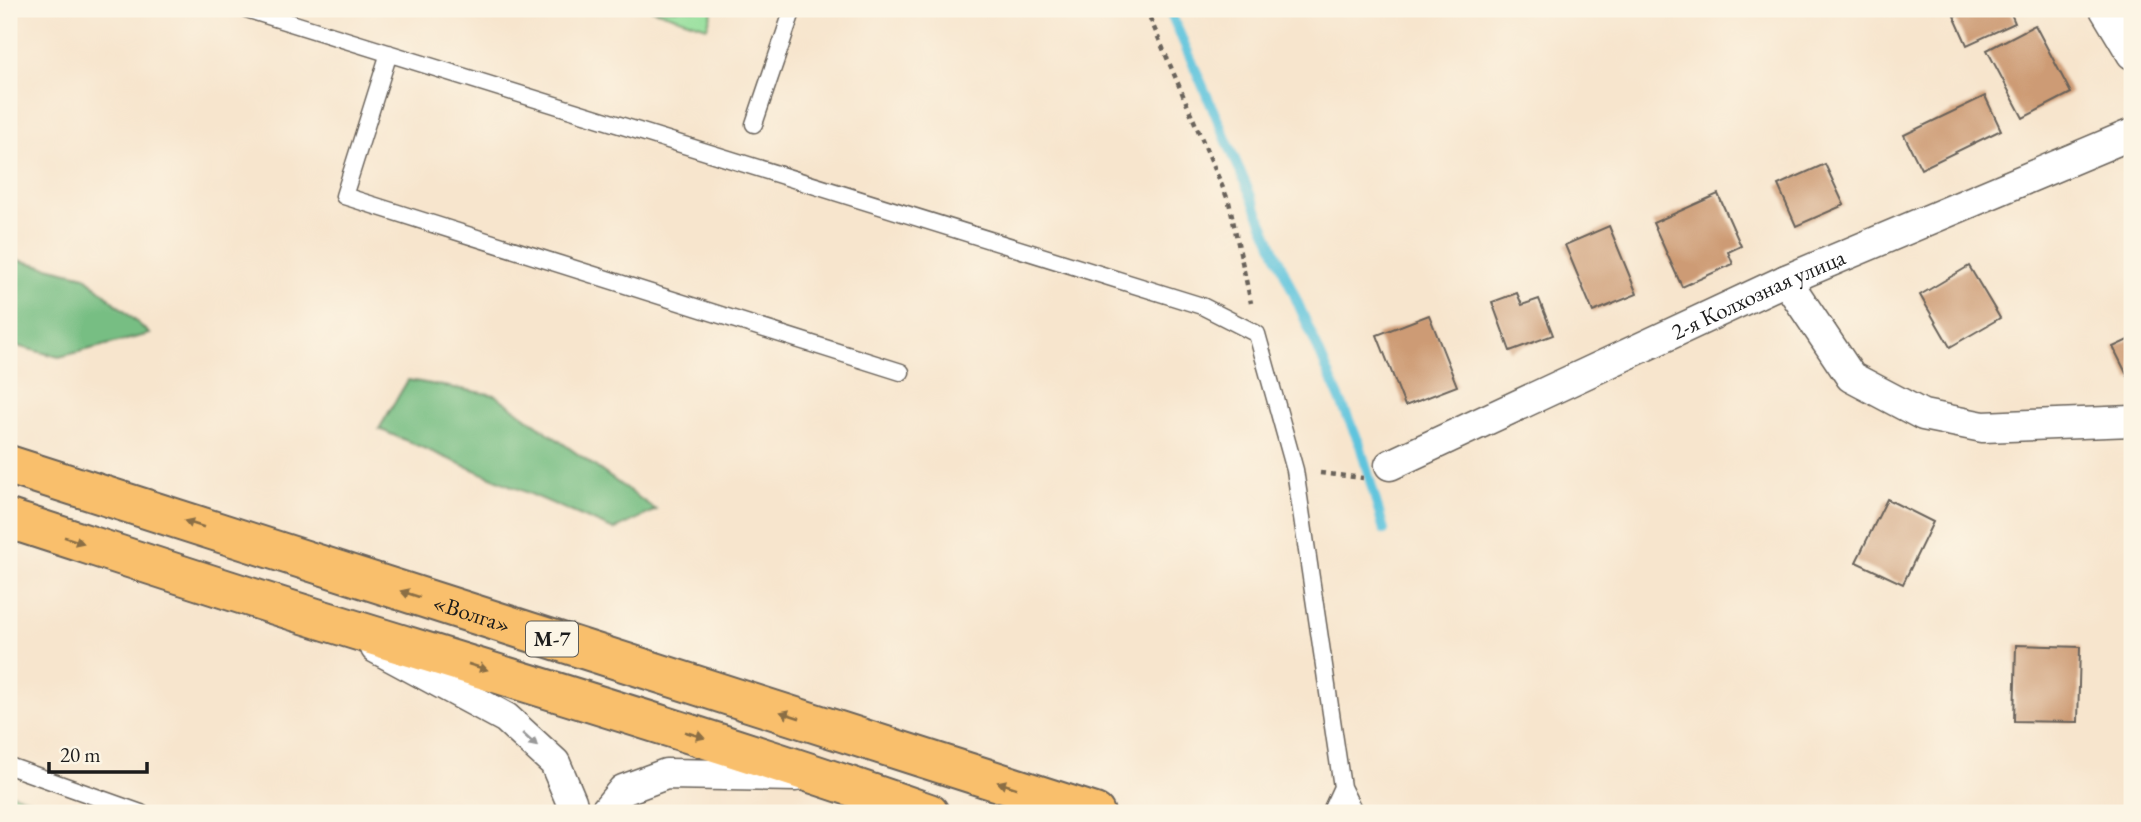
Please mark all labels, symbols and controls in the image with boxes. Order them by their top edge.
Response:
street label: 2-я Колхозная улица [1666,241,1850,347]
one-way arrow [183,518,204,529]
one-way arrow [63,535,84,546]
street label: «Волга» [429,587,515,640]
one-way arrow [400,588,421,598]
road number: М-7 [526,622,578,656]
one-way arrow [467,663,488,673]
one-way arrow [779,710,800,720]
one-way arrow [684,730,705,741]
scale bar [49,731,147,775]
one-way arrow [521,732,538,748]
text: 20 m [60,741,101,768]
one-way arrow [996,779,1017,790]

